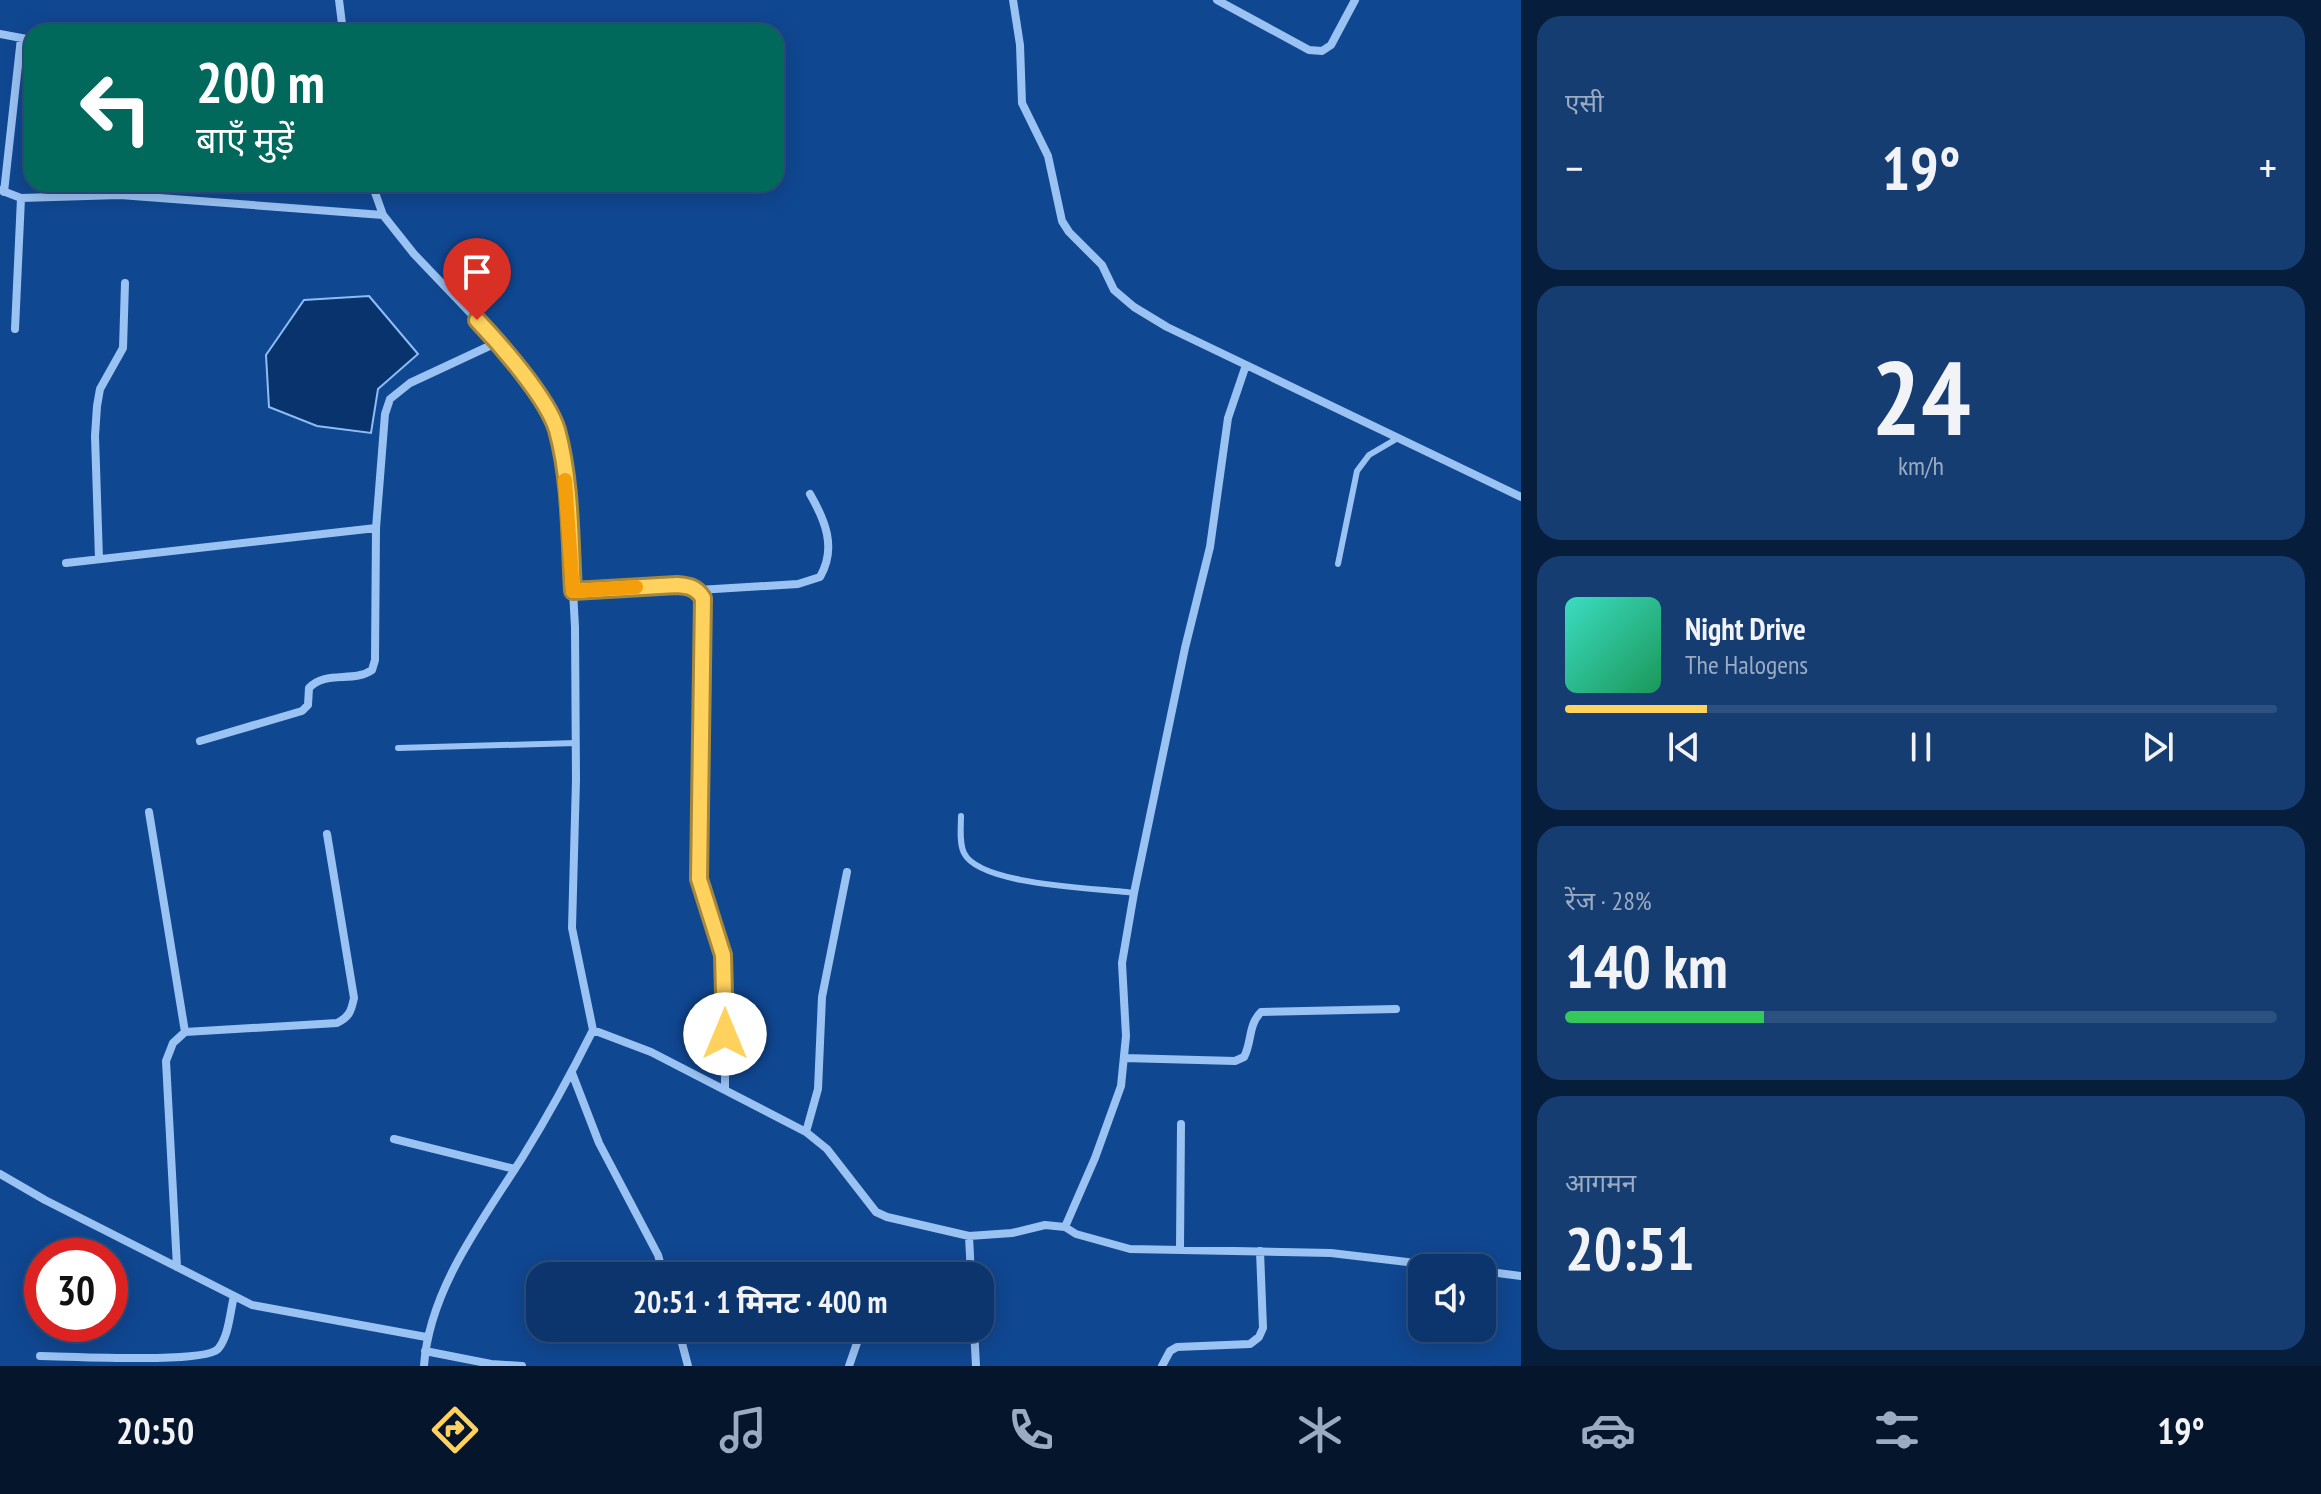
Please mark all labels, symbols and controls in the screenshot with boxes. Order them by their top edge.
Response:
text: 200 m [196,46,325,118]
icon: left [64,56,168,160]
text: एसी [1565,86,1604,119]
text: बाएँ मुड़ें [196,116,294,163]
text: 19° [1881,129,1961,207]
text: − [1565,139,1583,196]
text: + [2259,139,2277,196]
pin [443,238,511,320]
icon: arrive [455,250,499,294]
text: 24 [1871,329,1971,464]
text: km/h [1898,449,1944,482]
text: Night Drive [1685,609,1806,648]
text: The Halogens [1685,648,1808,681]
icon: previous [1662,725,1706,769]
icon: pause [1899,725,1943,769]
icon: next [2136,725,2180,769]
text: रेंज · 28% [1565,884,1651,917]
text: 140 km [1565,927,1728,1005]
position arrow [683,992,767,1076]
text: आगमन [1565,1166,1636,1199]
text: 20:51 [1565,1209,1695,1287]
speed limit sign: 30 [24,1238,128,1342]
map controls [1408,1254,1496,1342]
button: sound [1408,1254,1496,1342]
text: 20:51 · 1 मिनट · 400 m [633,1282,887,1321]
icon: directions [427,1402,483,1458]
icon: music [715,1402,771,1458]
icon: phone [1003,1402,1059,1458]
icon: climate [1292,1402,1348,1458]
icon: car [1580,1402,1636,1458]
icon: filters [1869,1402,1925,1458]
text: 20:50 [116,1407,194,1454]
text: 19° [2157,1407,2205,1454]

